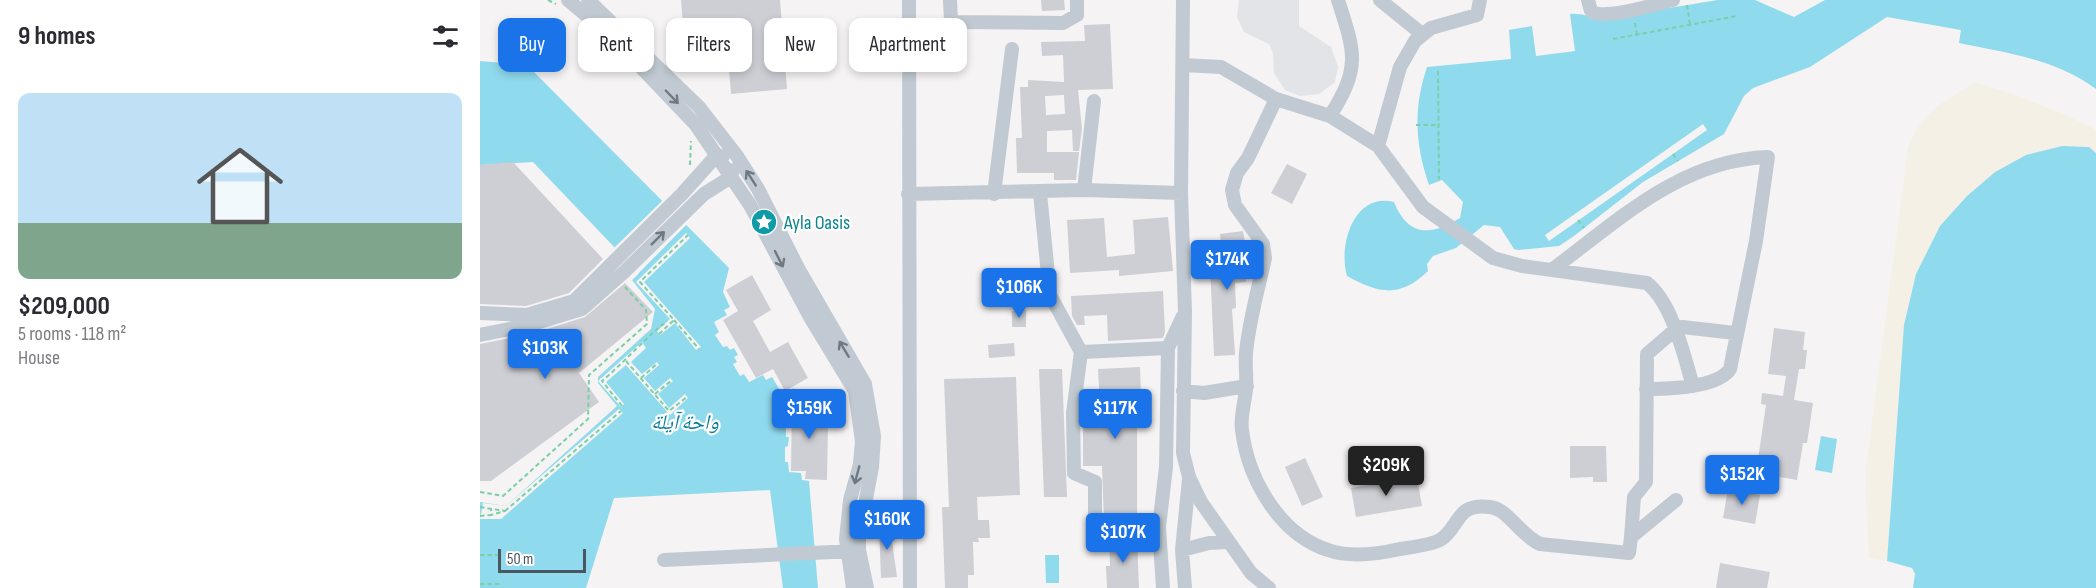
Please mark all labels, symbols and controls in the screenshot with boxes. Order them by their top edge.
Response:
chip: Buy [498,18,566,72]
chip: Rent [578,18,654,72]
chip: Filters [666,18,752,72]
chip: New [764,18,837,72]
chip: Apartment [849,18,967,72]
icon: filters [429,20,462,53]
text: 9 homes [18,21,96,52]
one-way arrow [664,90,679,105]
icon: home [186,132,294,240]
one-way arrow [745,170,757,187]
place icon: Ayla Oasis [749,207,779,237]
place label: Ayla Oasis [783,211,850,235]
one-way arrow [651,231,666,246]
pin: $174K [1185,240,1269,291]
text: $174K [1205,247,1249,271]
one-way arrow [774,250,785,268]
pin: $106K [977,268,1061,319]
text: $106K [996,275,1042,299]
text: $209,000 [18,291,110,322]
text: 5 rooms · 118 m² [18,322,127,346]
pin: $103K [503,329,587,380]
text: $103K [522,336,568,360]
one-way arrow [838,341,850,358]
text: House [18,346,60,370]
pin: $159K [767,389,851,440]
pin: $117K [1073,389,1157,440]
text: $159K [786,396,832,420]
text: $117K [1093,396,1137,420]
water label: واحة آيلة [651,410,719,435]
pin: $209K [1344,446,1428,497]
text: $209K [1362,453,1410,477]
pin: $152K [1700,455,1784,506]
text: $152K [1719,462,1765,486]
one-way arrow [850,465,862,484]
pin: $160K [845,500,929,551]
text: $160K [864,507,910,531]
pin: $107K [1081,513,1165,564]
text: $107K [1100,520,1146,544]
scale bar [498,546,586,574]
text: 50 m [507,550,533,569]

